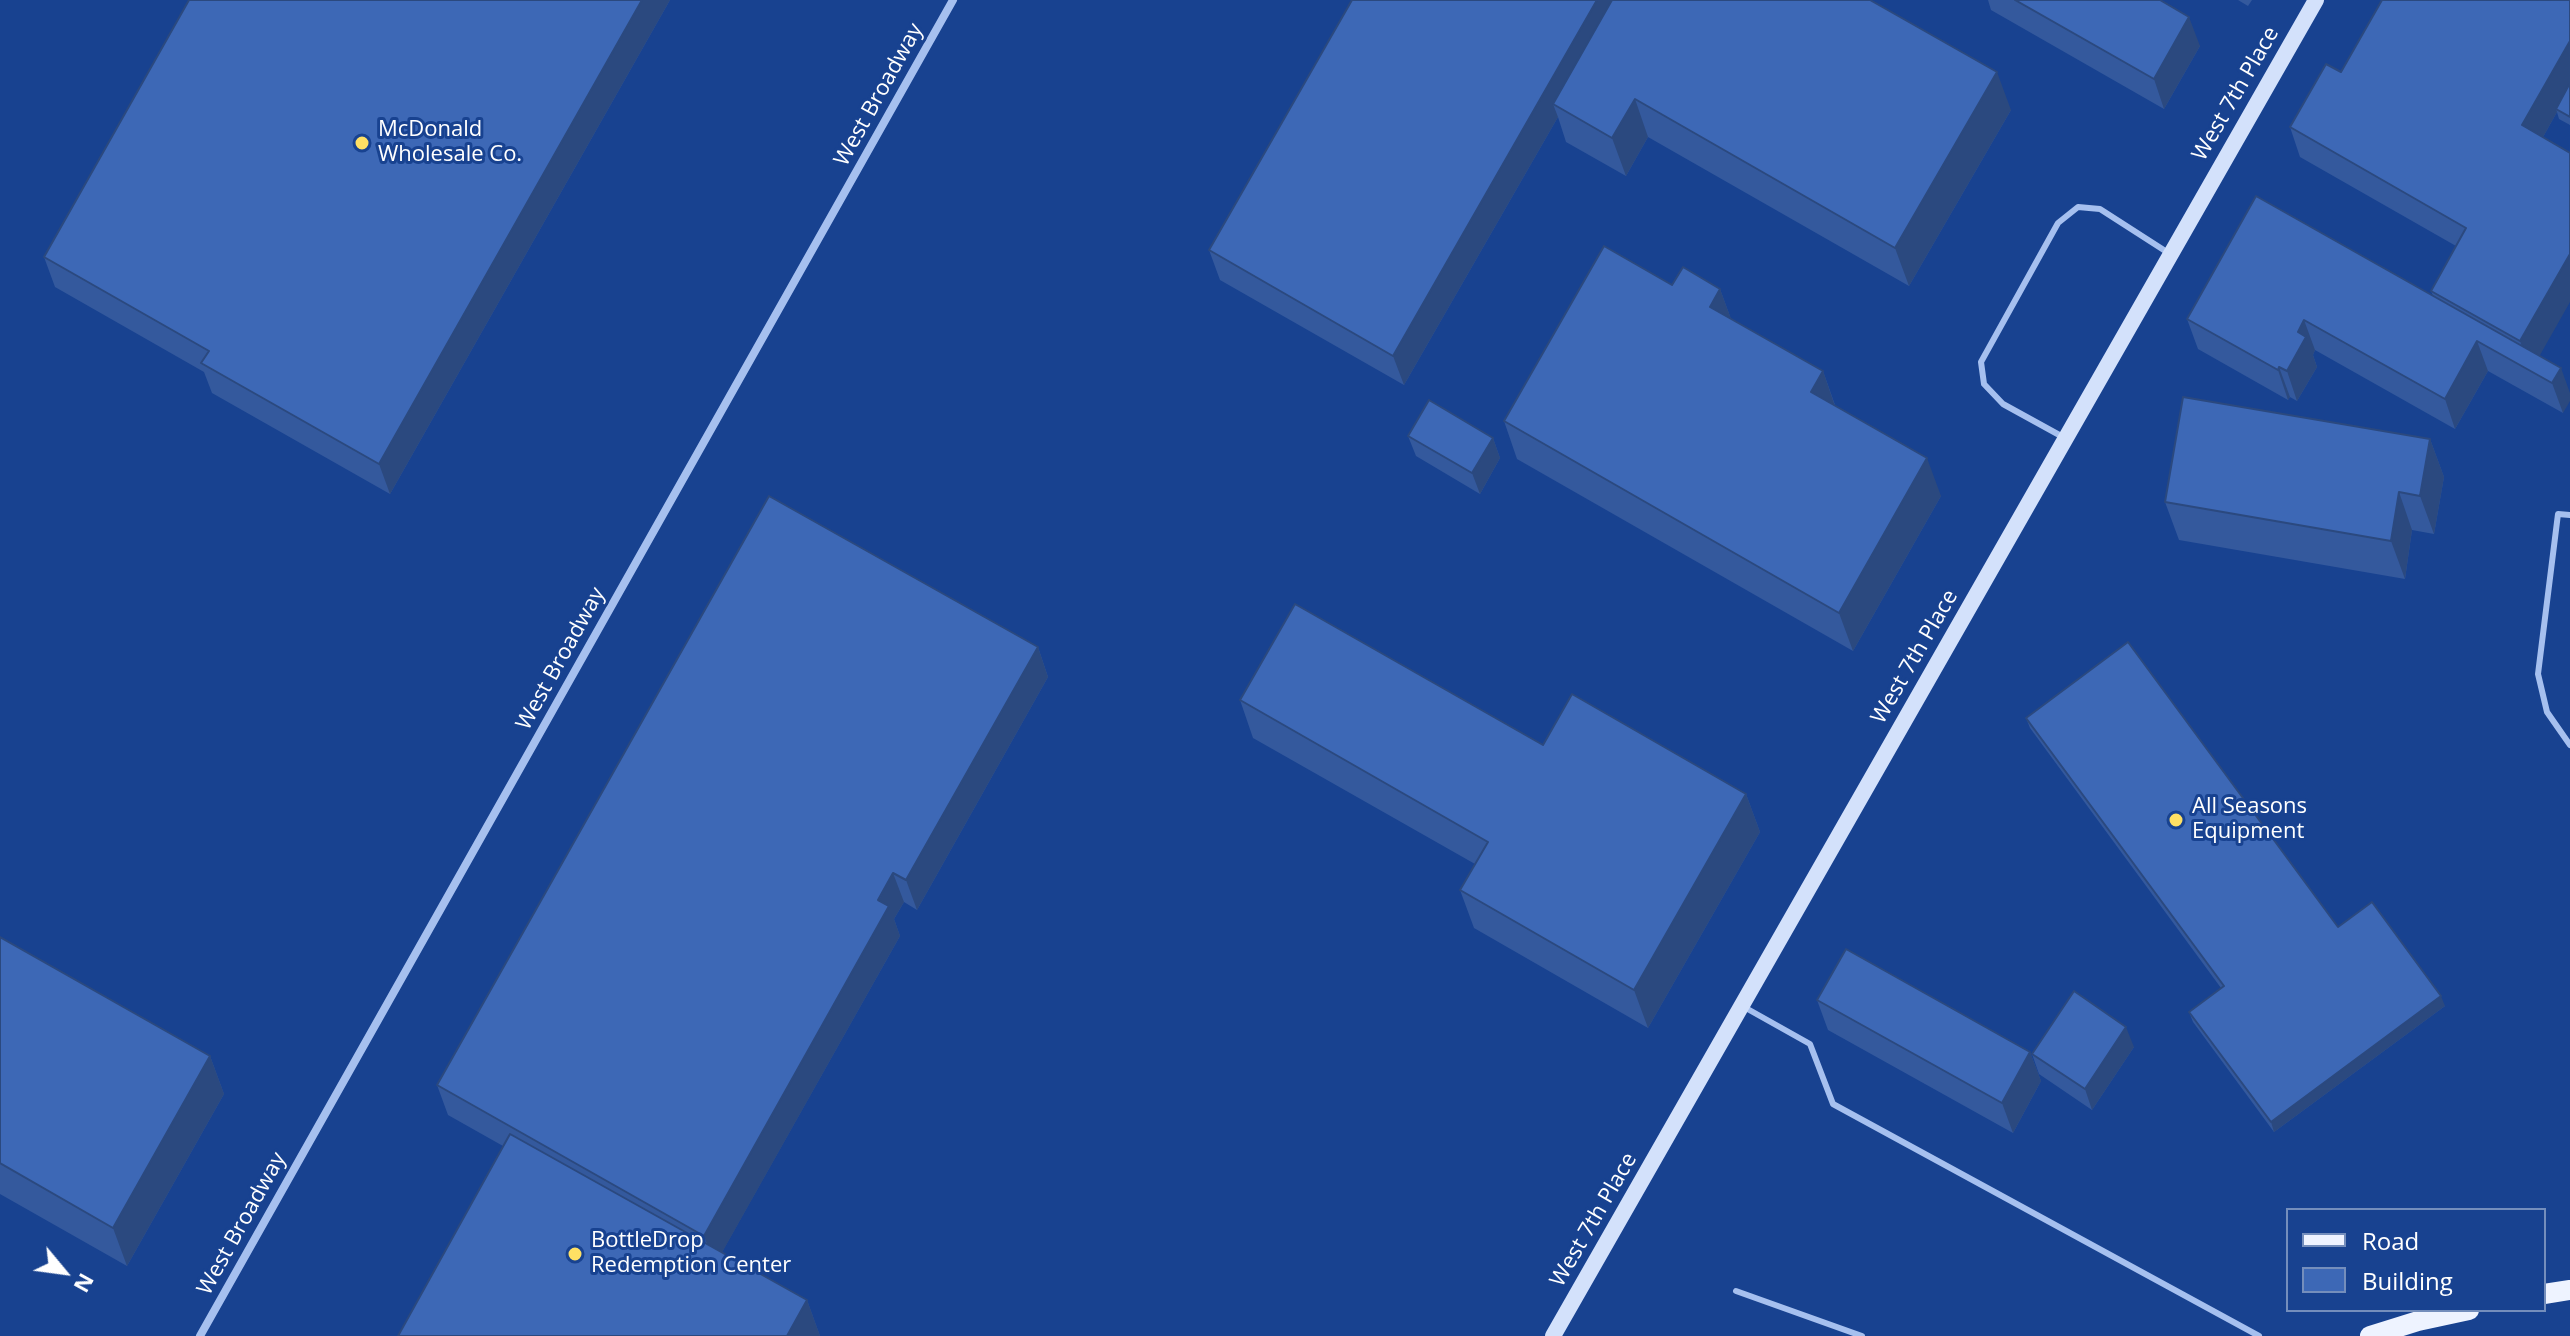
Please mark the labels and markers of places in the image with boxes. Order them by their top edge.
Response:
place label: McDonald Wholesale Co. [378,117,522,168]
marker: McDonald Wholesale Co. [353,134,371,152]
place label: All Seasons Equipment [2192,794,2307,846]
marker: All Seasons Equipment [2167,811,2185,829]
place label: BottleDrop Redemption Center [591,1228,791,1280]
marker: BottleDrop Redemption Center [566,1245,584,1263]

